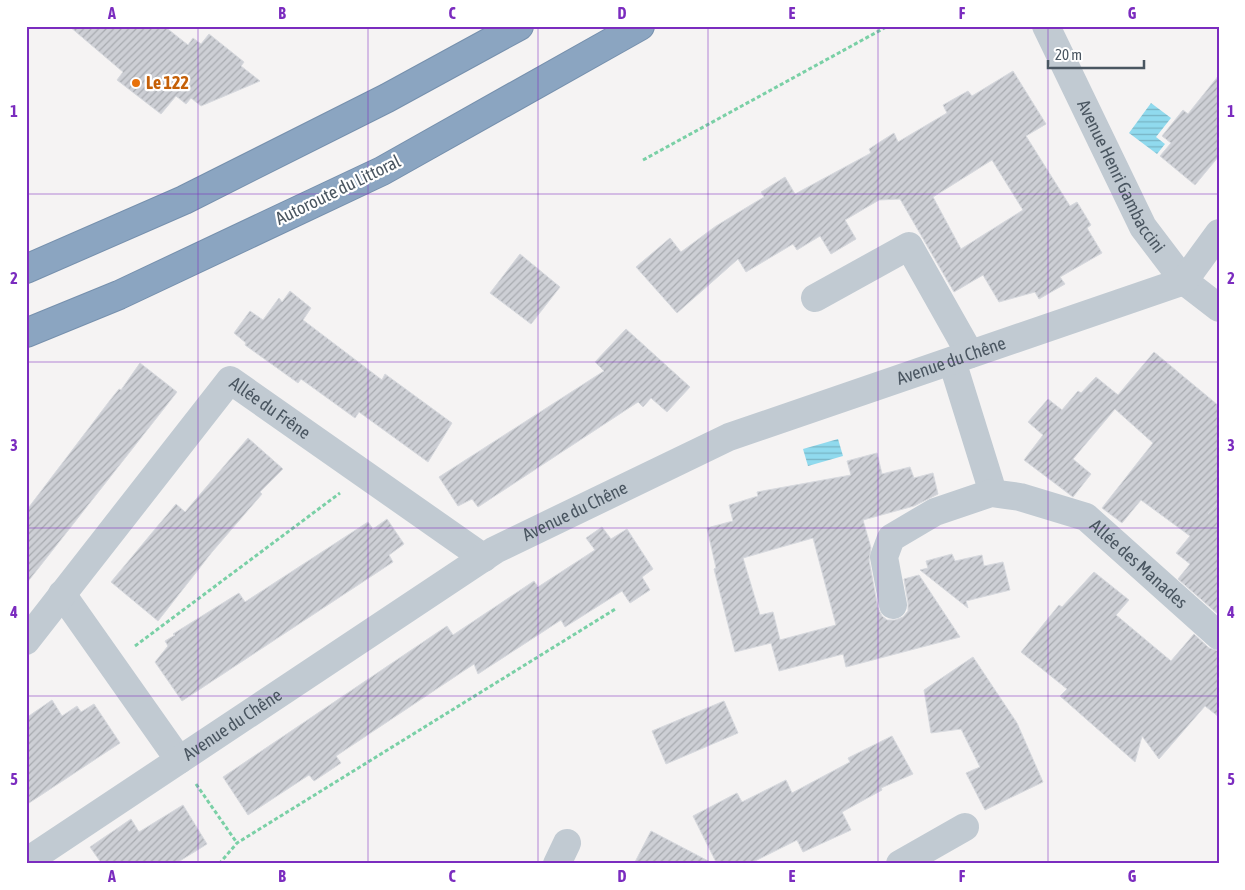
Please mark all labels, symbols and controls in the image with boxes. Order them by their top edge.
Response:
text: A [107,4,116,22]
text: B [278,4,286,22]
text: C [448,4,456,22]
text: D [618,4,627,22]
text: E [789,4,796,22]
text: F [959,4,966,22]
text: G [1128,4,1137,22]
scale bar [1048,38,1144,70]
text: 20 m [1055,46,1082,63]
place label: Le 122 [146,72,189,93]
marker: Le 122 [130,77,142,89]
street label: Avenue Henri Gambaccini [1073,96,1170,257]
text: 1 [10,102,18,120]
text: 1 [1227,102,1235,120]
street label: Autoroute du Littoral [272,150,404,229]
text: 2 [10,269,18,287]
text: 2 [1227,269,1235,287]
street label: Avenue du Chêne [894,332,1008,389]
street label: Allée du Frêne [226,372,315,443]
text: 3 [10,436,18,454]
text: 3 [1227,436,1235,454]
street label: Avenue du Chêne [519,477,631,545]
street label: Allée des Manades [1086,515,1192,612]
text: 4 [9,603,18,621]
text: 4 [1226,603,1235,621]
street label: Avenue du Chêne [179,684,285,765]
text: 5 [10,770,18,788]
text: 5 [1227,770,1235,788]
text: A [107,867,116,885]
text: B [278,867,286,885]
text: C [448,867,456,885]
text: D [618,867,627,885]
text: E [789,867,796,885]
text: F [959,867,966,885]
text: G [1128,867,1137,885]

